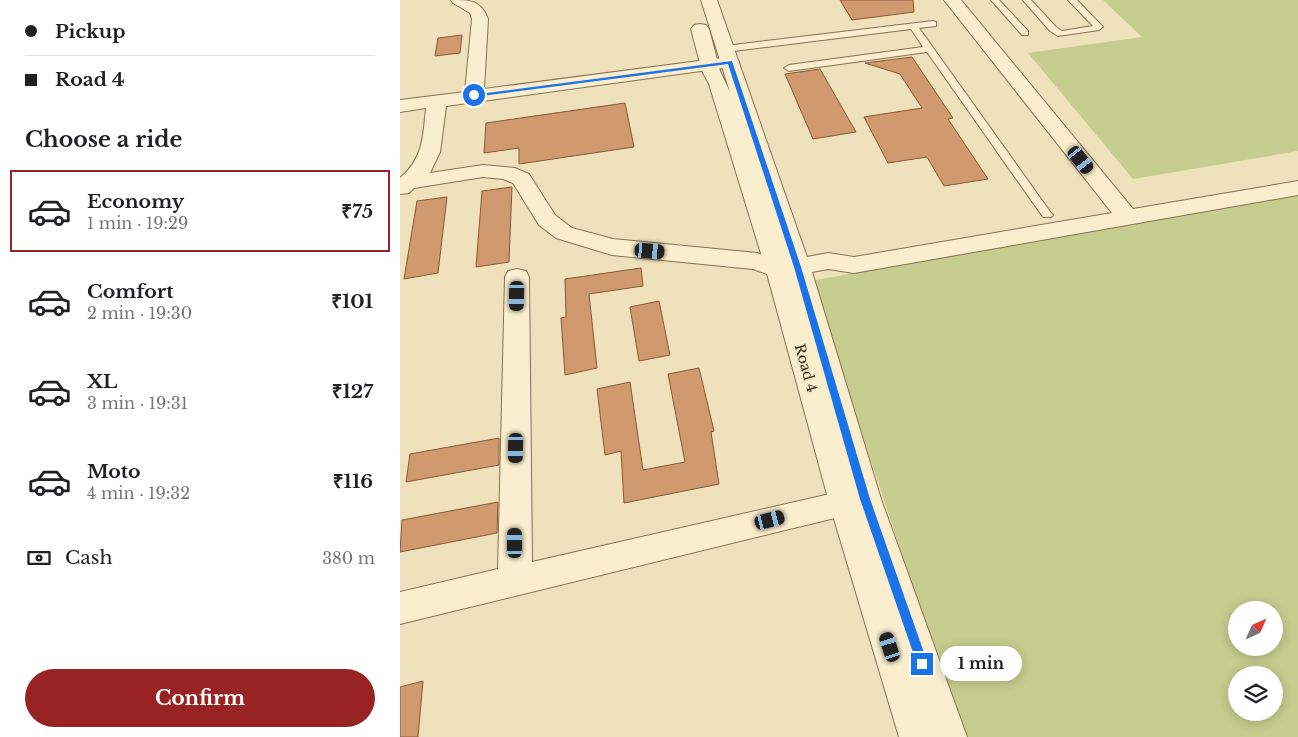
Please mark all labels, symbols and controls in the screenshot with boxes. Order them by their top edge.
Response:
text: Pickup [55,20,126,43]
text: Road 4 [55,68,125,91]
route start [463,84,485,106]
text: Choose a ride [25,126,182,153]
car [1065,144,1096,176]
icon: car [27,189,72,234]
text: Economy [87,190,184,213]
text: ₹75 [341,200,373,223]
text: 1 min · 19:29 [87,213,188,233]
car [634,242,665,260]
icon: car [27,279,72,324]
text: Comfort [87,280,174,303]
car [509,281,524,311]
text: ₹101 [331,290,373,313]
text: 2 min · 19:30 [87,303,192,323]
street label: Road 4 [791,342,821,394]
icon: car [27,369,72,414]
text: XL [87,370,117,393]
text: ₹127 [332,380,373,403]
text: 3 min · 19:31 [87,393,188,413]
car [508,433,523,463]
icon: car [27,459,72,504]
text: Moto [87,460,141,483]
text: ₹116 [333,470,373,493]
text: 4 min · 19:32 [87,483,190,503]
car [753,509,786,531]
car [507,528,522,558]
icon: cash [25,544,53,572]
text: Cash [65,546,112,569]
text: 380 m [322,548,375,568]
north arrow [1228,601,1282,656]
map controls [1228,601,1283,721]
car [878,630,901,664]
callout: 1 min [940,646,1022,682]
route end [911,653,933,675]
text: 1 min [958,653,1004,673]
button: layers [1228,666,1283,721]
button: Confirm [25,669,375,727]

